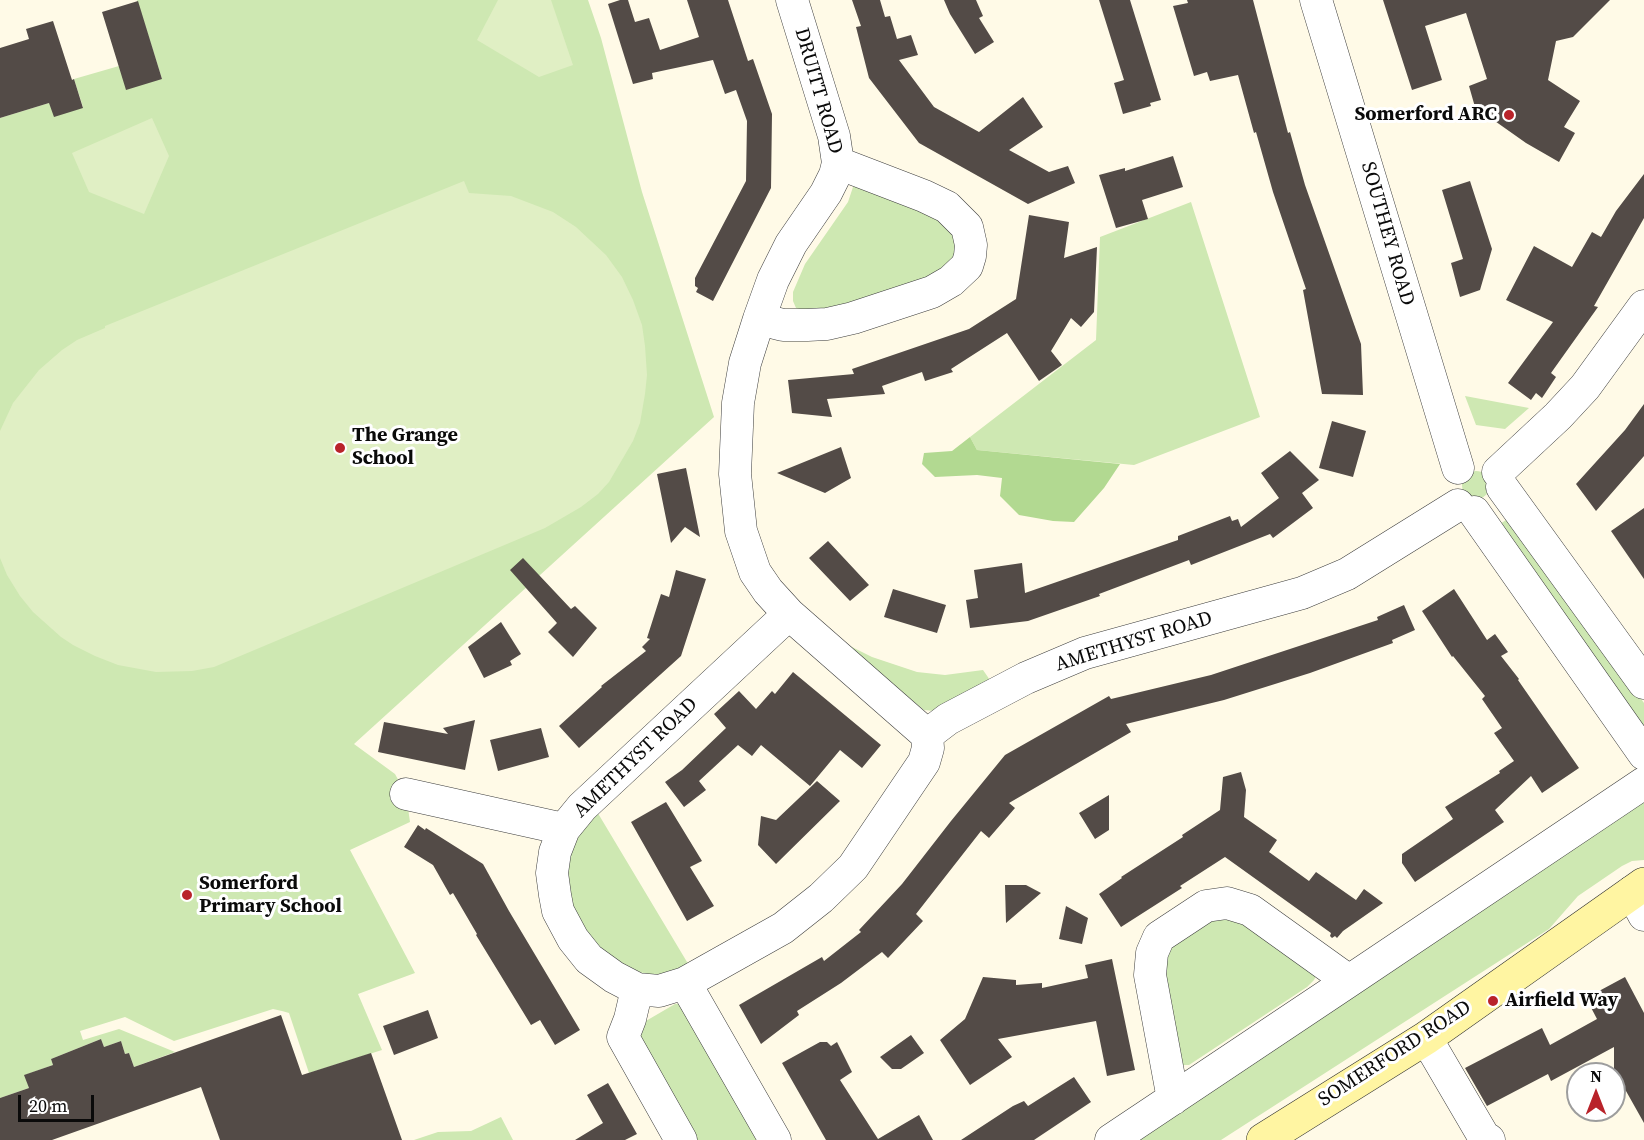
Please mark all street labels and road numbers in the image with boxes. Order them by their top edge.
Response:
street label: DRUITT ROAD [789,25,847,157]
street label: SOUTHEY ROAD [1355,159,1419,309]
street label: AMETHYST ROAD [1053,607,1215,677]
street label: AMETHYST ROAD [569,693,703,823]
street label: SOMERFORD ROAD [1314,996,1476,1112]

